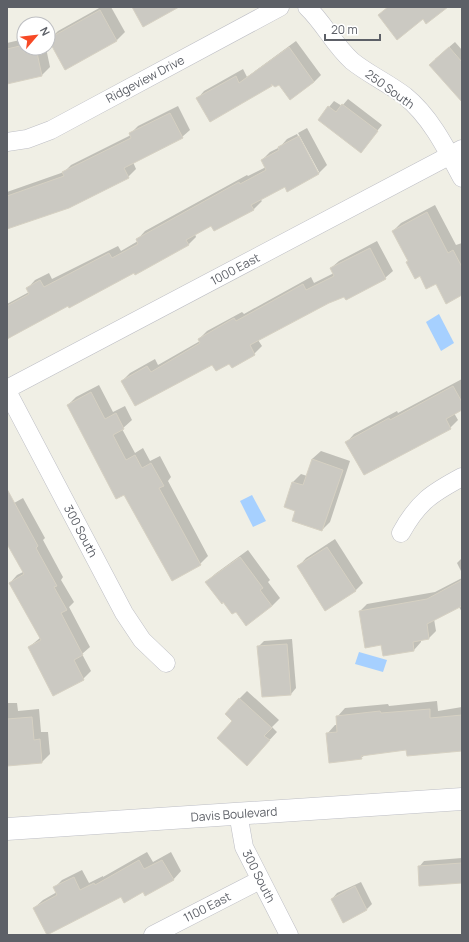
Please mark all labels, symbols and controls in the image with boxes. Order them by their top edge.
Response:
north arrow [16,16,56,56]
scale bar [325,16,380,42]
text: 20 m [331,21,358,38]
text: N [37,24,54,38]
street label: Ridgeview Drive [103,51,187,107]
street label: 250 South [362,65,418,113]
street label: 1000 East [207,249,263,289]
street label: 300 South [60,502,102,560]
street label: Davis Boulevard [190,802,278,826]
street label: 300 South [238,847,280,905]
street label: 1100 East [180,888,234,926]

